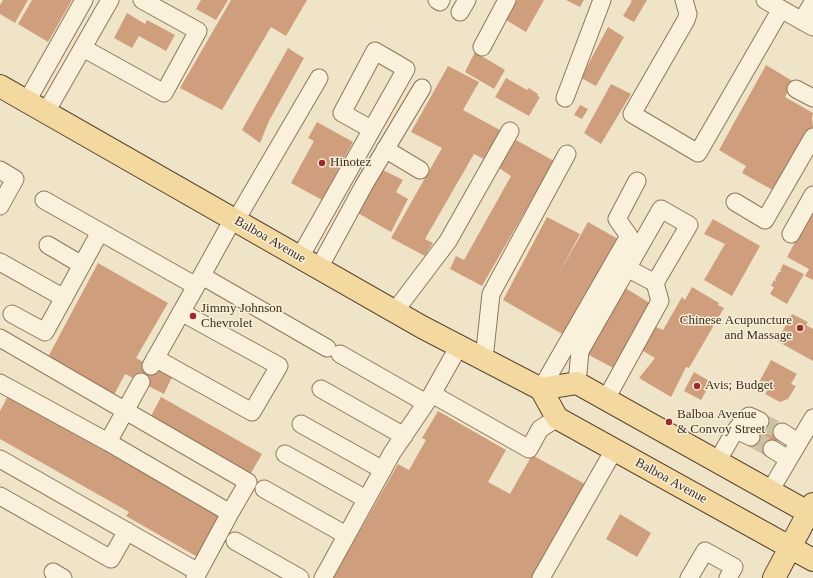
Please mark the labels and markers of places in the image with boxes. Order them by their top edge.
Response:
place label: Hinotez [330,155,371,171]
marker: Hinotez [317,158,327,168]
place label: Jimmy Johnson Chevrolet [201,301,282,332]
marker: Jimmy Johnson Chevrolet [188,311,198,321]
place label: Chinese Acupuncture and Massage [680,313,792,344]
marker: Chinese Acupuncture and Massage [795,323,805,333]
place label: Avis; Budget [705,378,773,394]
marker: Avis; Budget [692,381,702,391]
place label: Balboa Avenue & Convoy Street [677,407,765,438]
marker: Balboa Avenue & Convoy Street [664,417,674,427]

